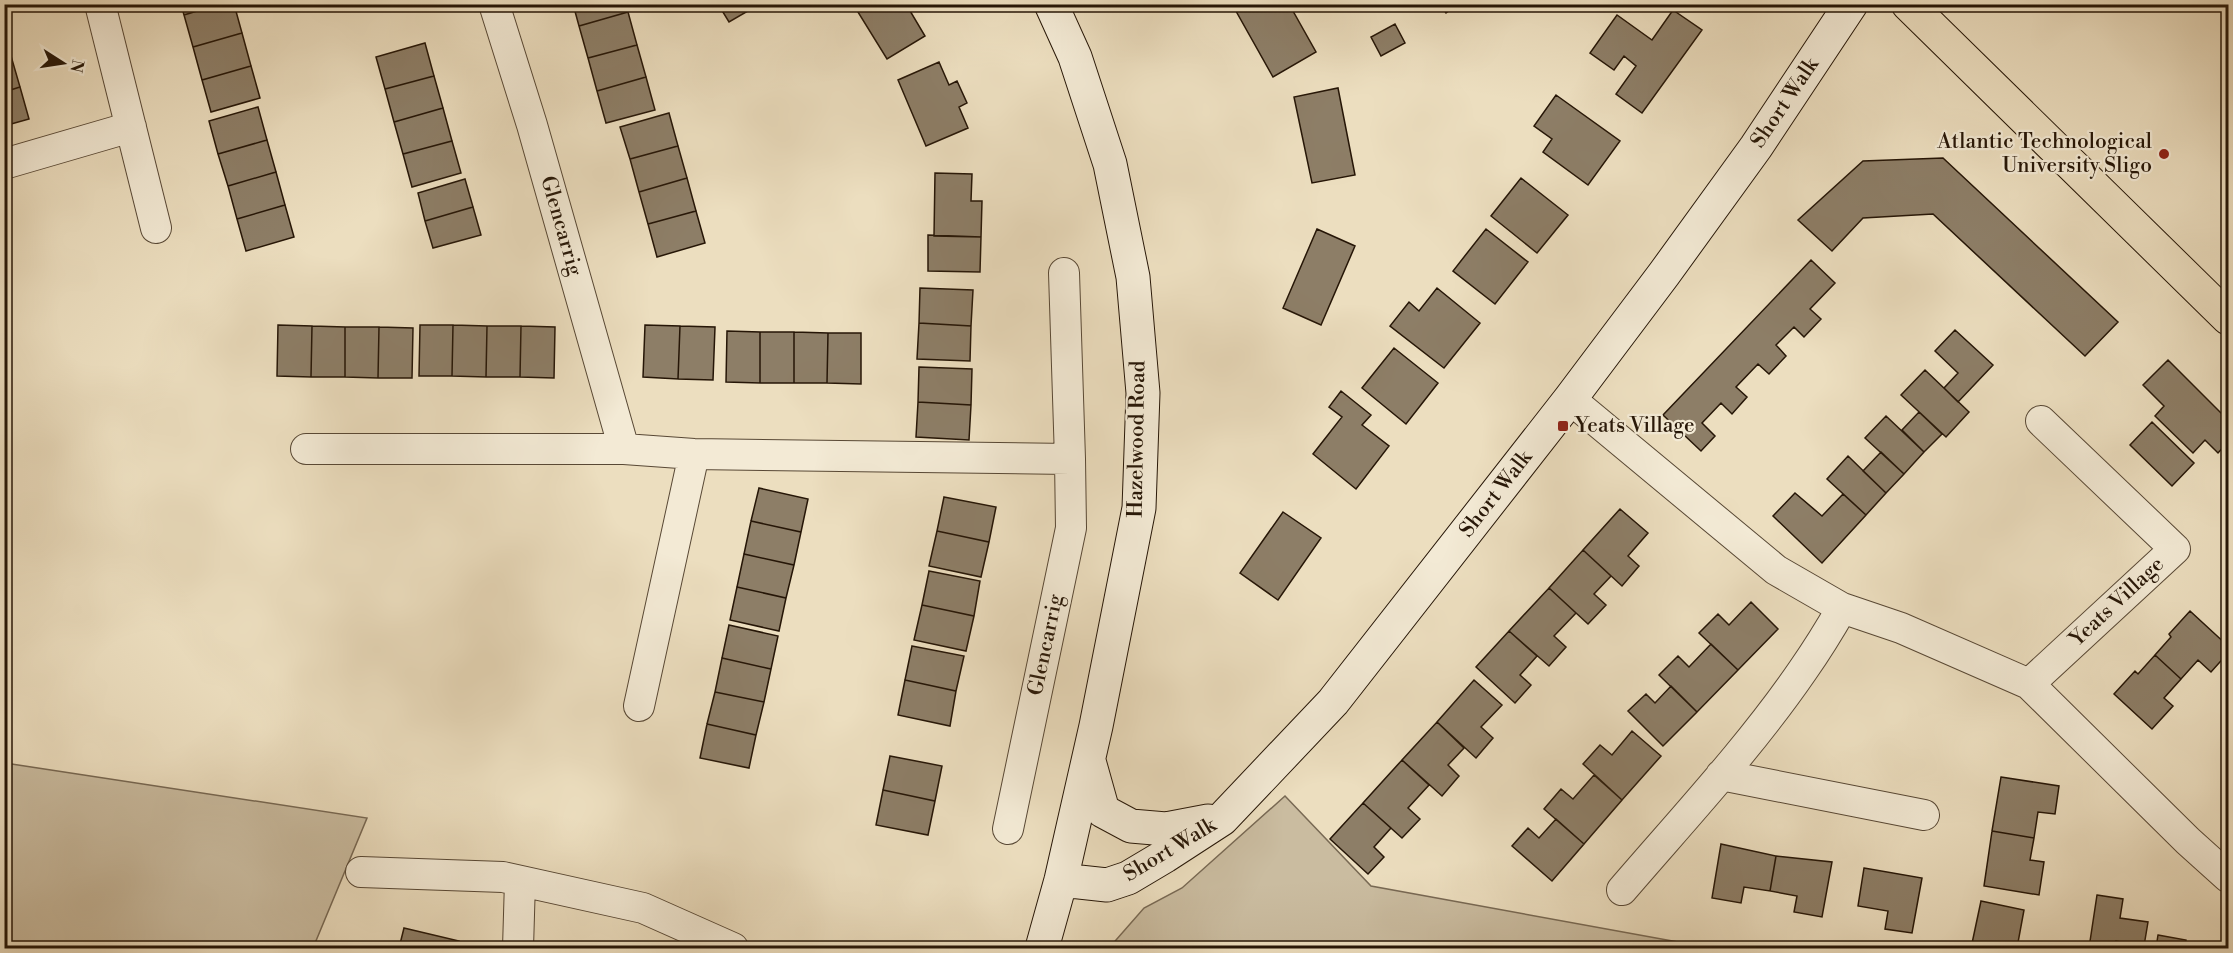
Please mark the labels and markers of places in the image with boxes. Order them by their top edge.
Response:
place label: Atlantic Technological University Sligo [1936,129,2152,179]
marker: Atlantic Technological University Sligo [2157,147,2171,161]
place label: Yeats Village [1574,413,1695,439]
marker: Yeats Village [1556,419,1570,433]

